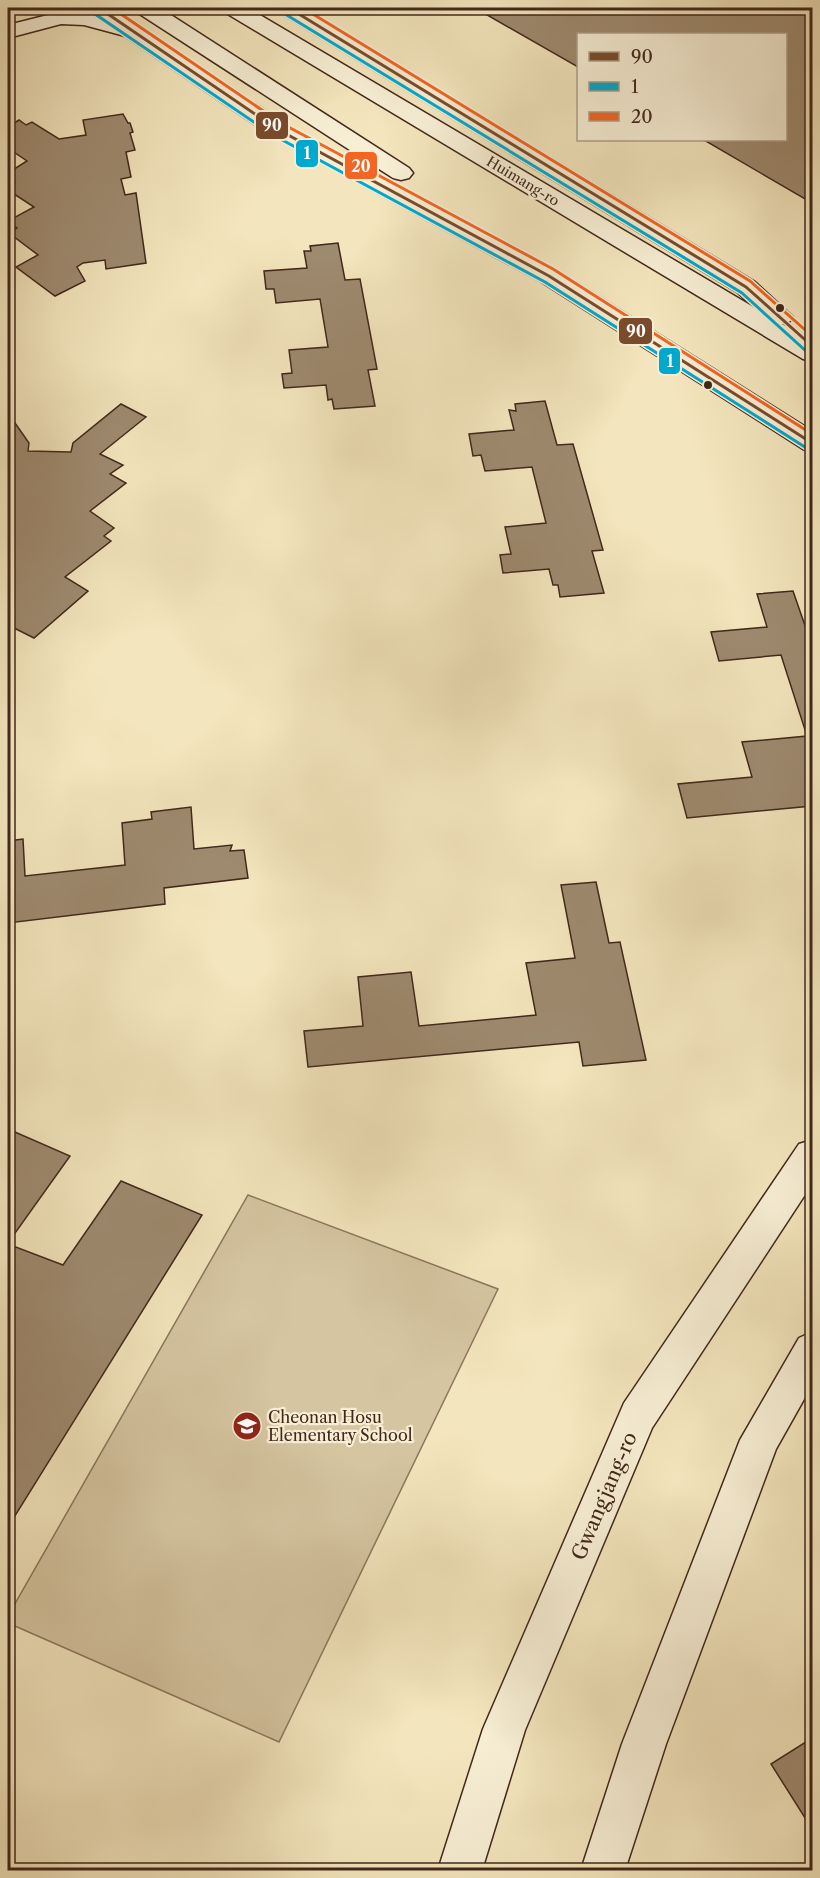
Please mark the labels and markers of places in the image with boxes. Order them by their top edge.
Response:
unlabelled marker [774,302,786,314]
unlabelled marker [702,379,714,391]
place label: Cheonan Hosu Elementary School [268,1407,413,1445]
school or university icon: Cheonan Hosu Elementary School [231,1410,263,1442]

